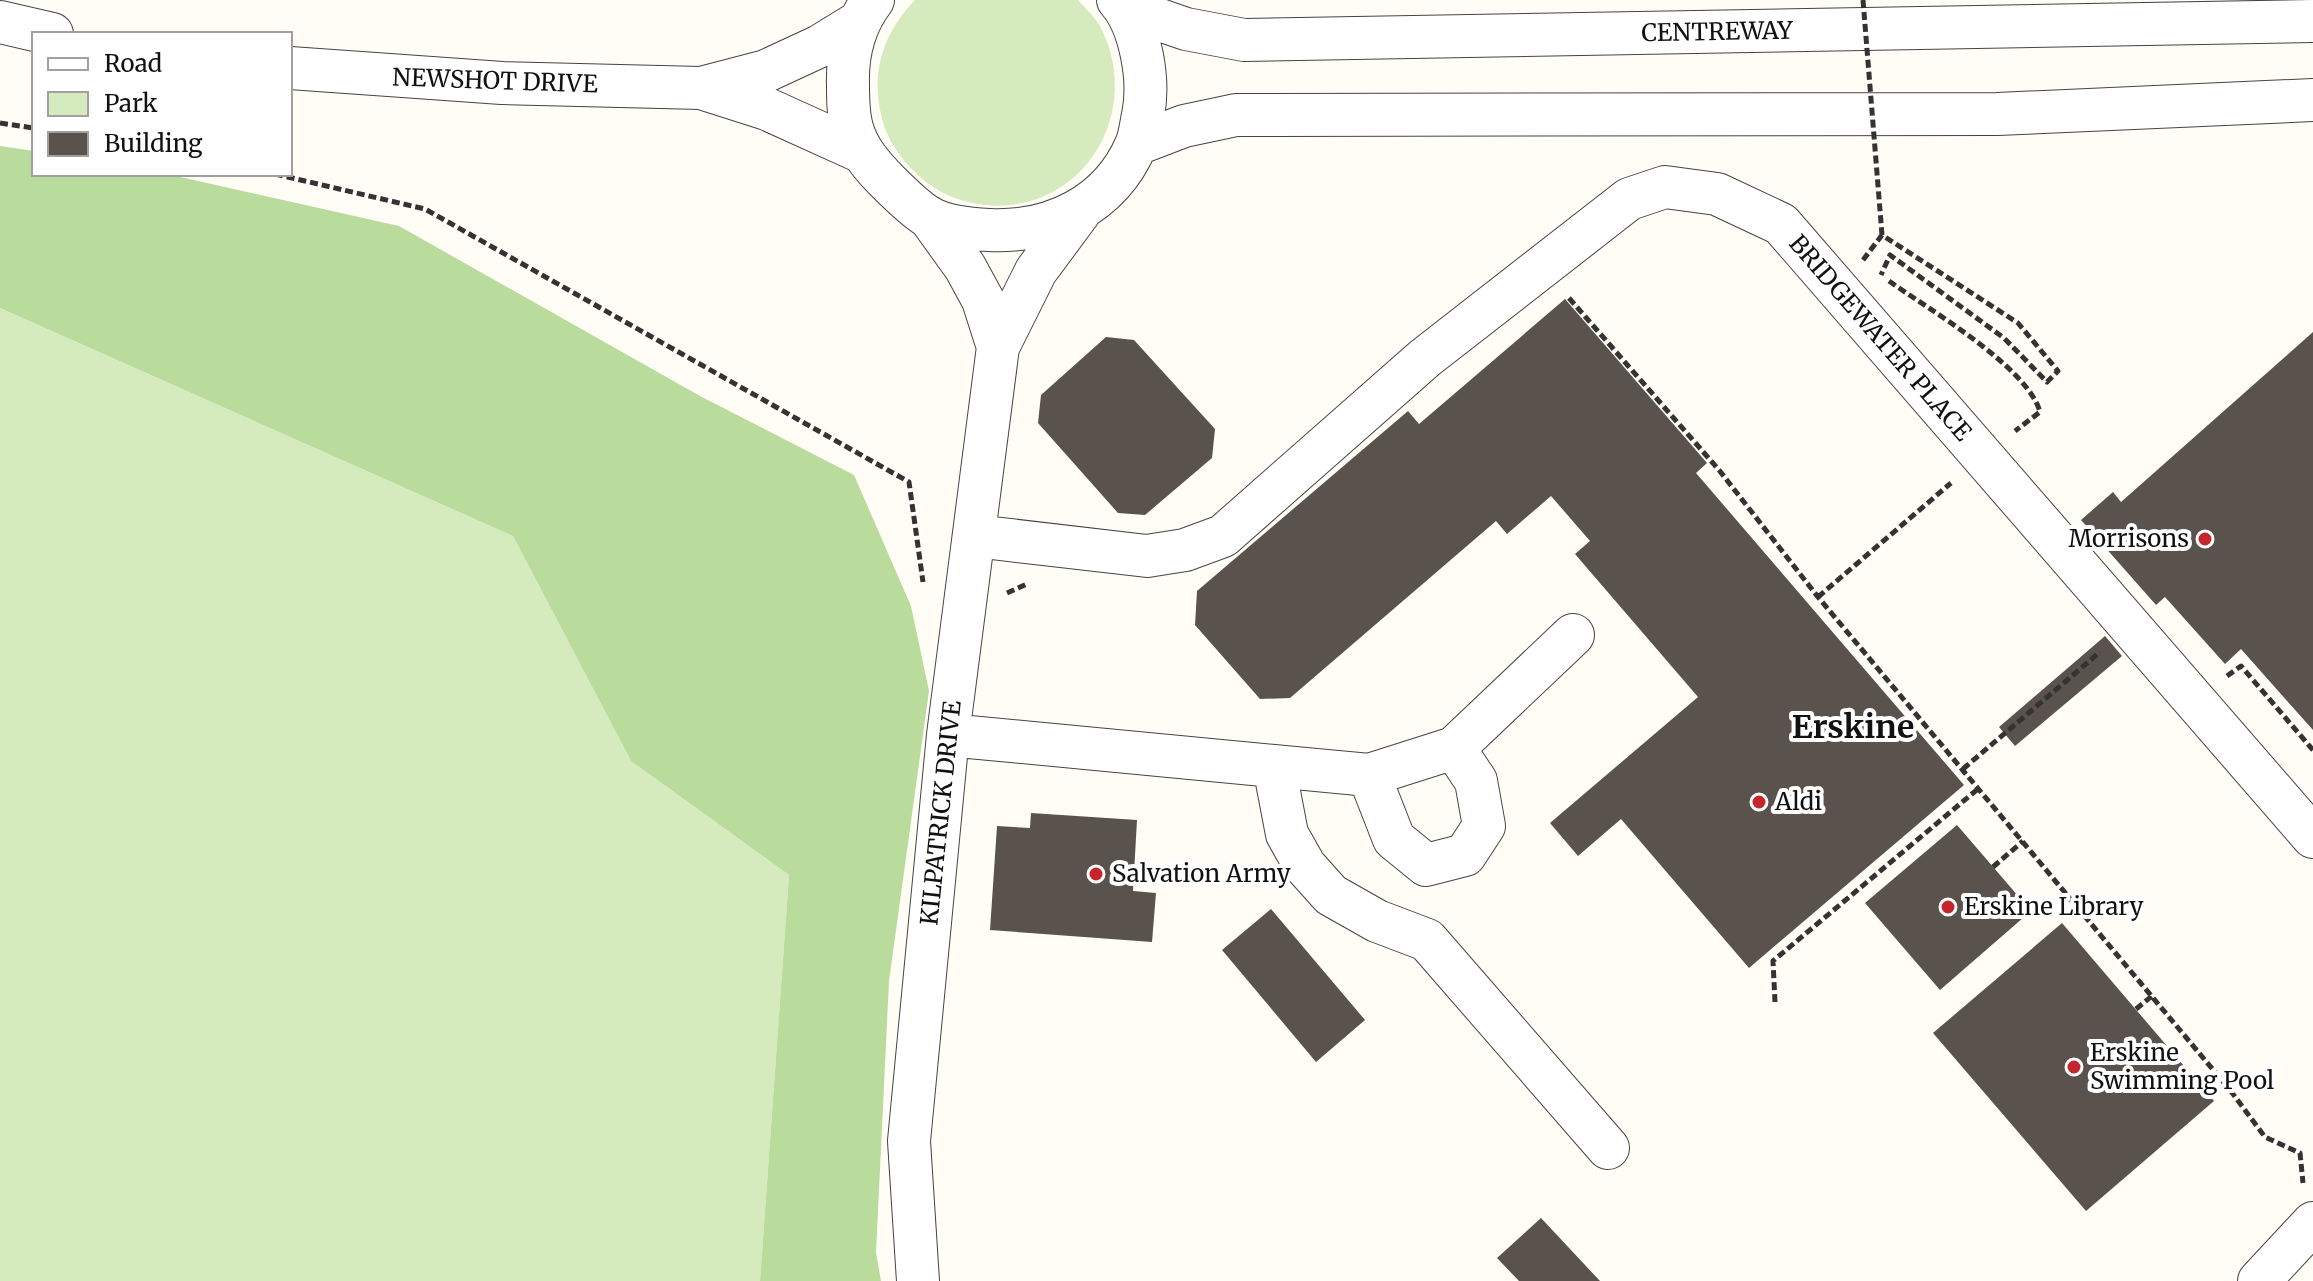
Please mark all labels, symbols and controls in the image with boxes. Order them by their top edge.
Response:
street label: CENTREWAY [1641,15,1794,48]
legend [32,32,292,176]
text: Road [104,48,162,79]
street label: NEWSHOT DRIVE [392,61,599,100]
text: Park [104,88,158,119]
text: Building [104,128,203,159]
street label: BRIDGEWATER PLACE [1782,228,1979,448]
place label: Morrisons [2069,523,2189,554]
marker: Morrisons [2196,530,2214,548]
street label: KILPATRICK DRIVE [913,698,968,927]
district label: Erskine [1792,707,1914,747]
place label: Aldi [1774,786,1822,817]
marker: Aldi [1750,793,1768,811]
place label: Salvation Army [1112,858,1291,889]
marker: Salvation Army [1087,865,1105,883]
place label: Erskine Library [1964,891,2144,922]
marker: Erskine Library [1939,898,1957,916]
place label: Erskine Swimming Pool [2090,1037,2274,1096]
marker: Erskine Swimming Pool [2065,1058,2083,1076]

